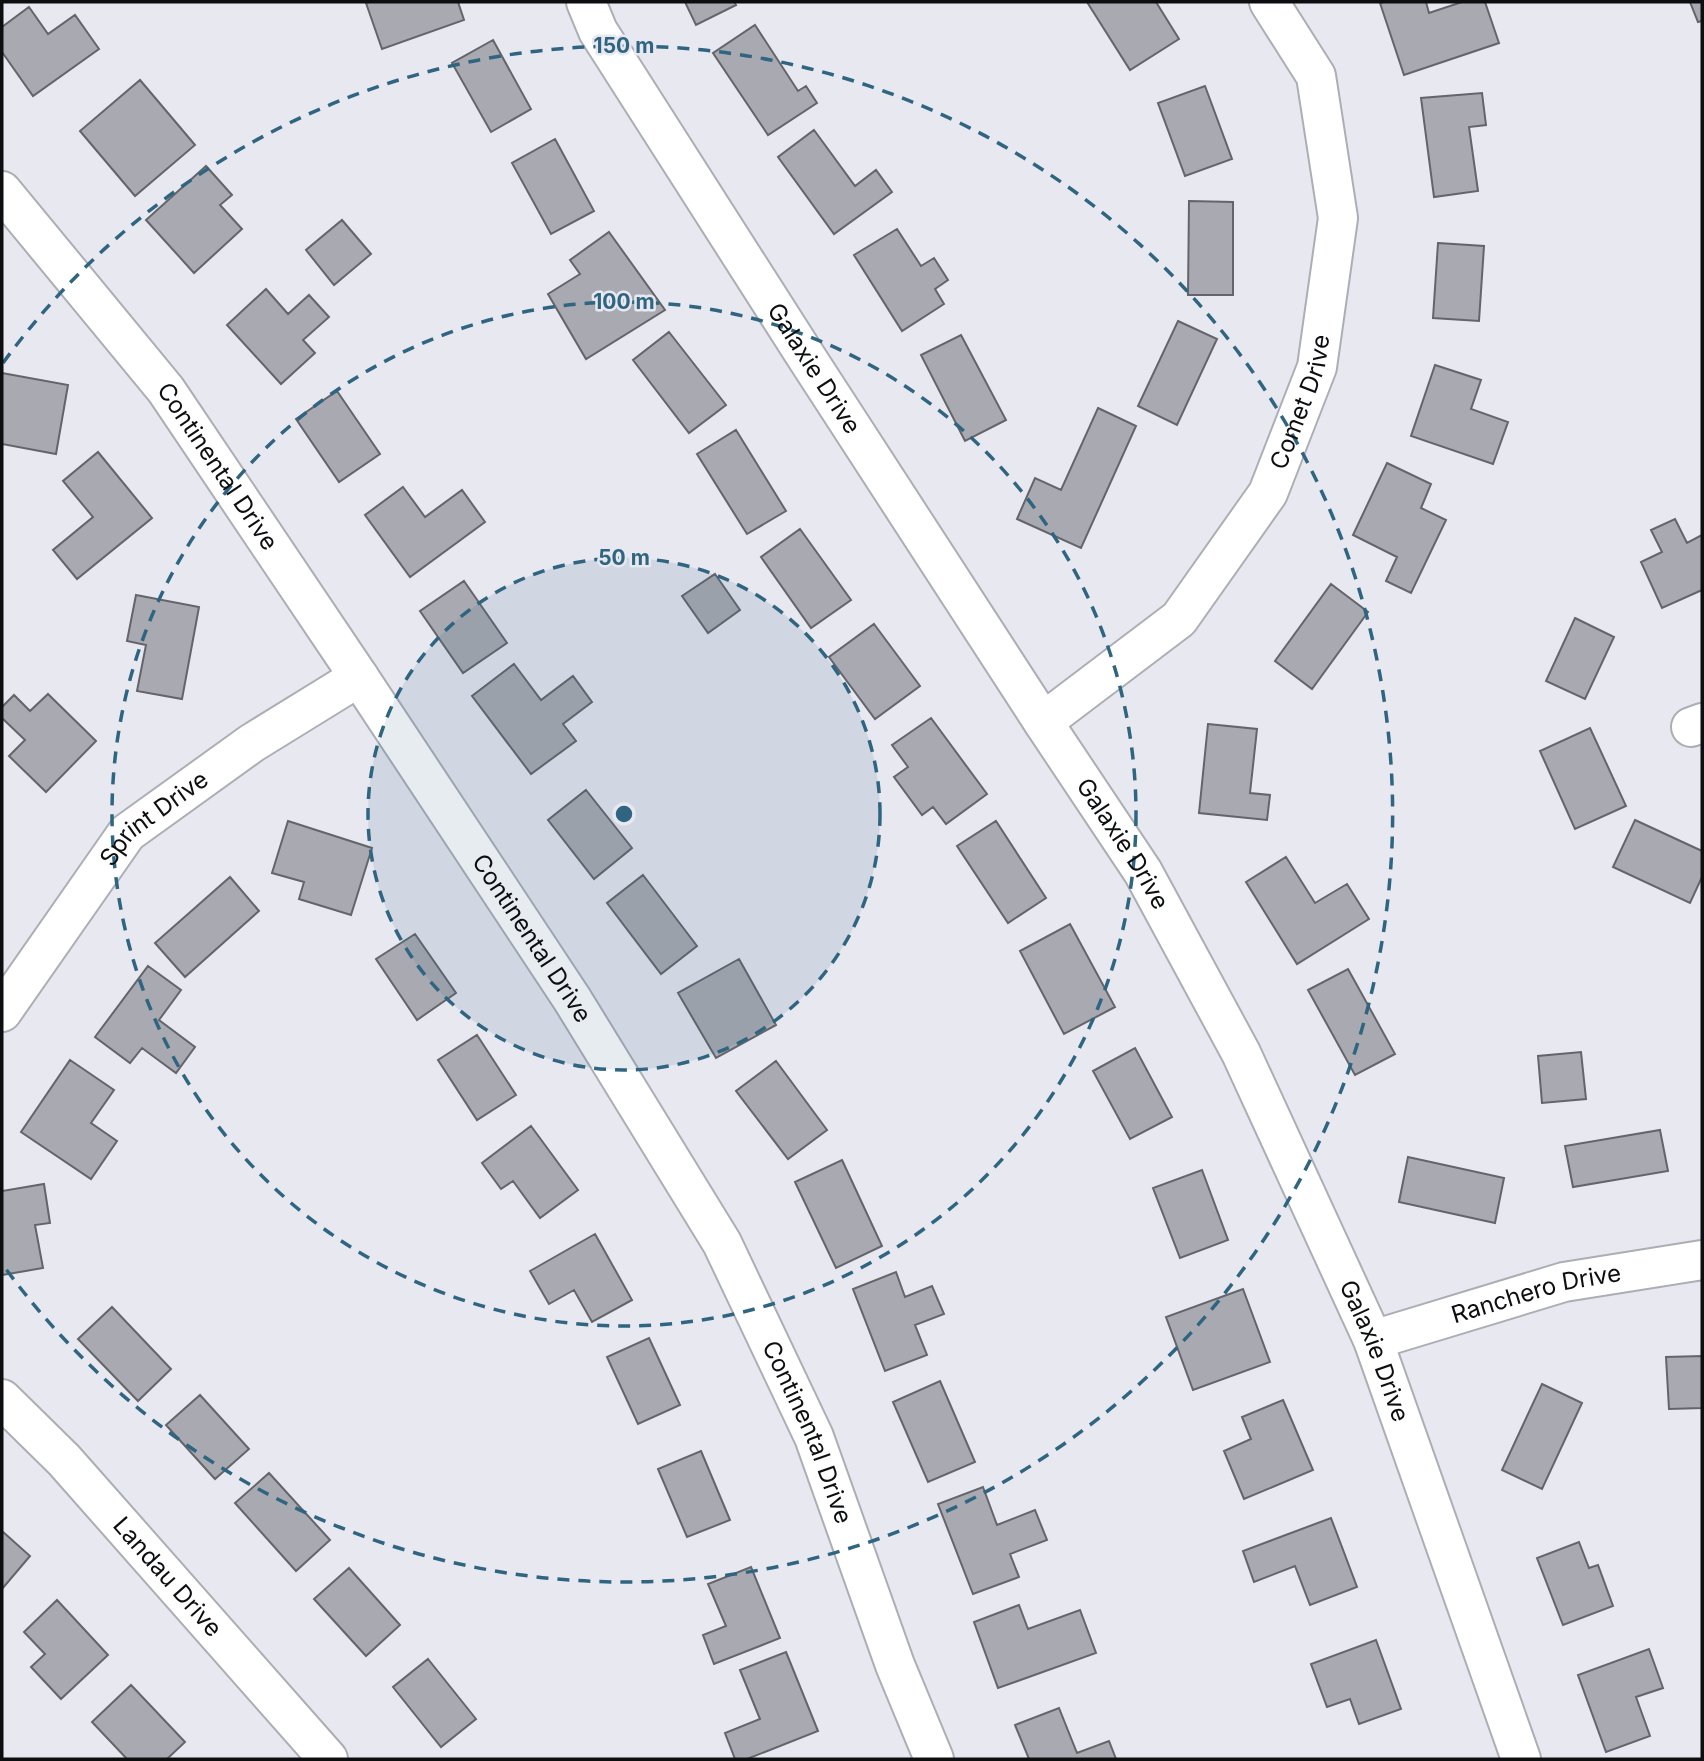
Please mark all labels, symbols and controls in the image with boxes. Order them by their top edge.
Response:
text: 150 m [594,33,654,58]
text: 100 m [593,289,655,314]
street label: Galaxie Drive [761,297,867,439]
street label: Comet Drive [1264,333,1335,473]
street label: Continental Drive [151,377,284,555]
text: 50 m [598,545,650,570]
street label: Sprint Drive [93,764,214,872]
street label: Galaxie Drive [1071,773,1175,914]
centre of rings [612,802,636,826]
street label: Continental Drive [466,848,598,1028]
street label: Ranchero Drive [1448,1258,1623,1329]
street label: Galaxie Drive [1333,1275,1416,1425]
street label: Continental Drive [756,1336,859,1527]
street label: Landau Drive [107,1511,228,1642]

